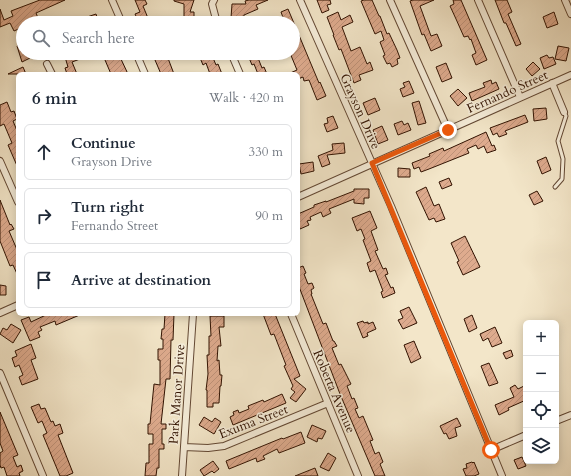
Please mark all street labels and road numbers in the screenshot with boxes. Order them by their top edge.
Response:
street label: Fernando Street [464,66,551,118]
street label: Grayson Drive [335,71,385,152]
street label: Park Manor Drive [165,343,189,445]
street label: Roberta Avenue [308,347,360,436]
street label: Exuma Street [216,400,291,443]

